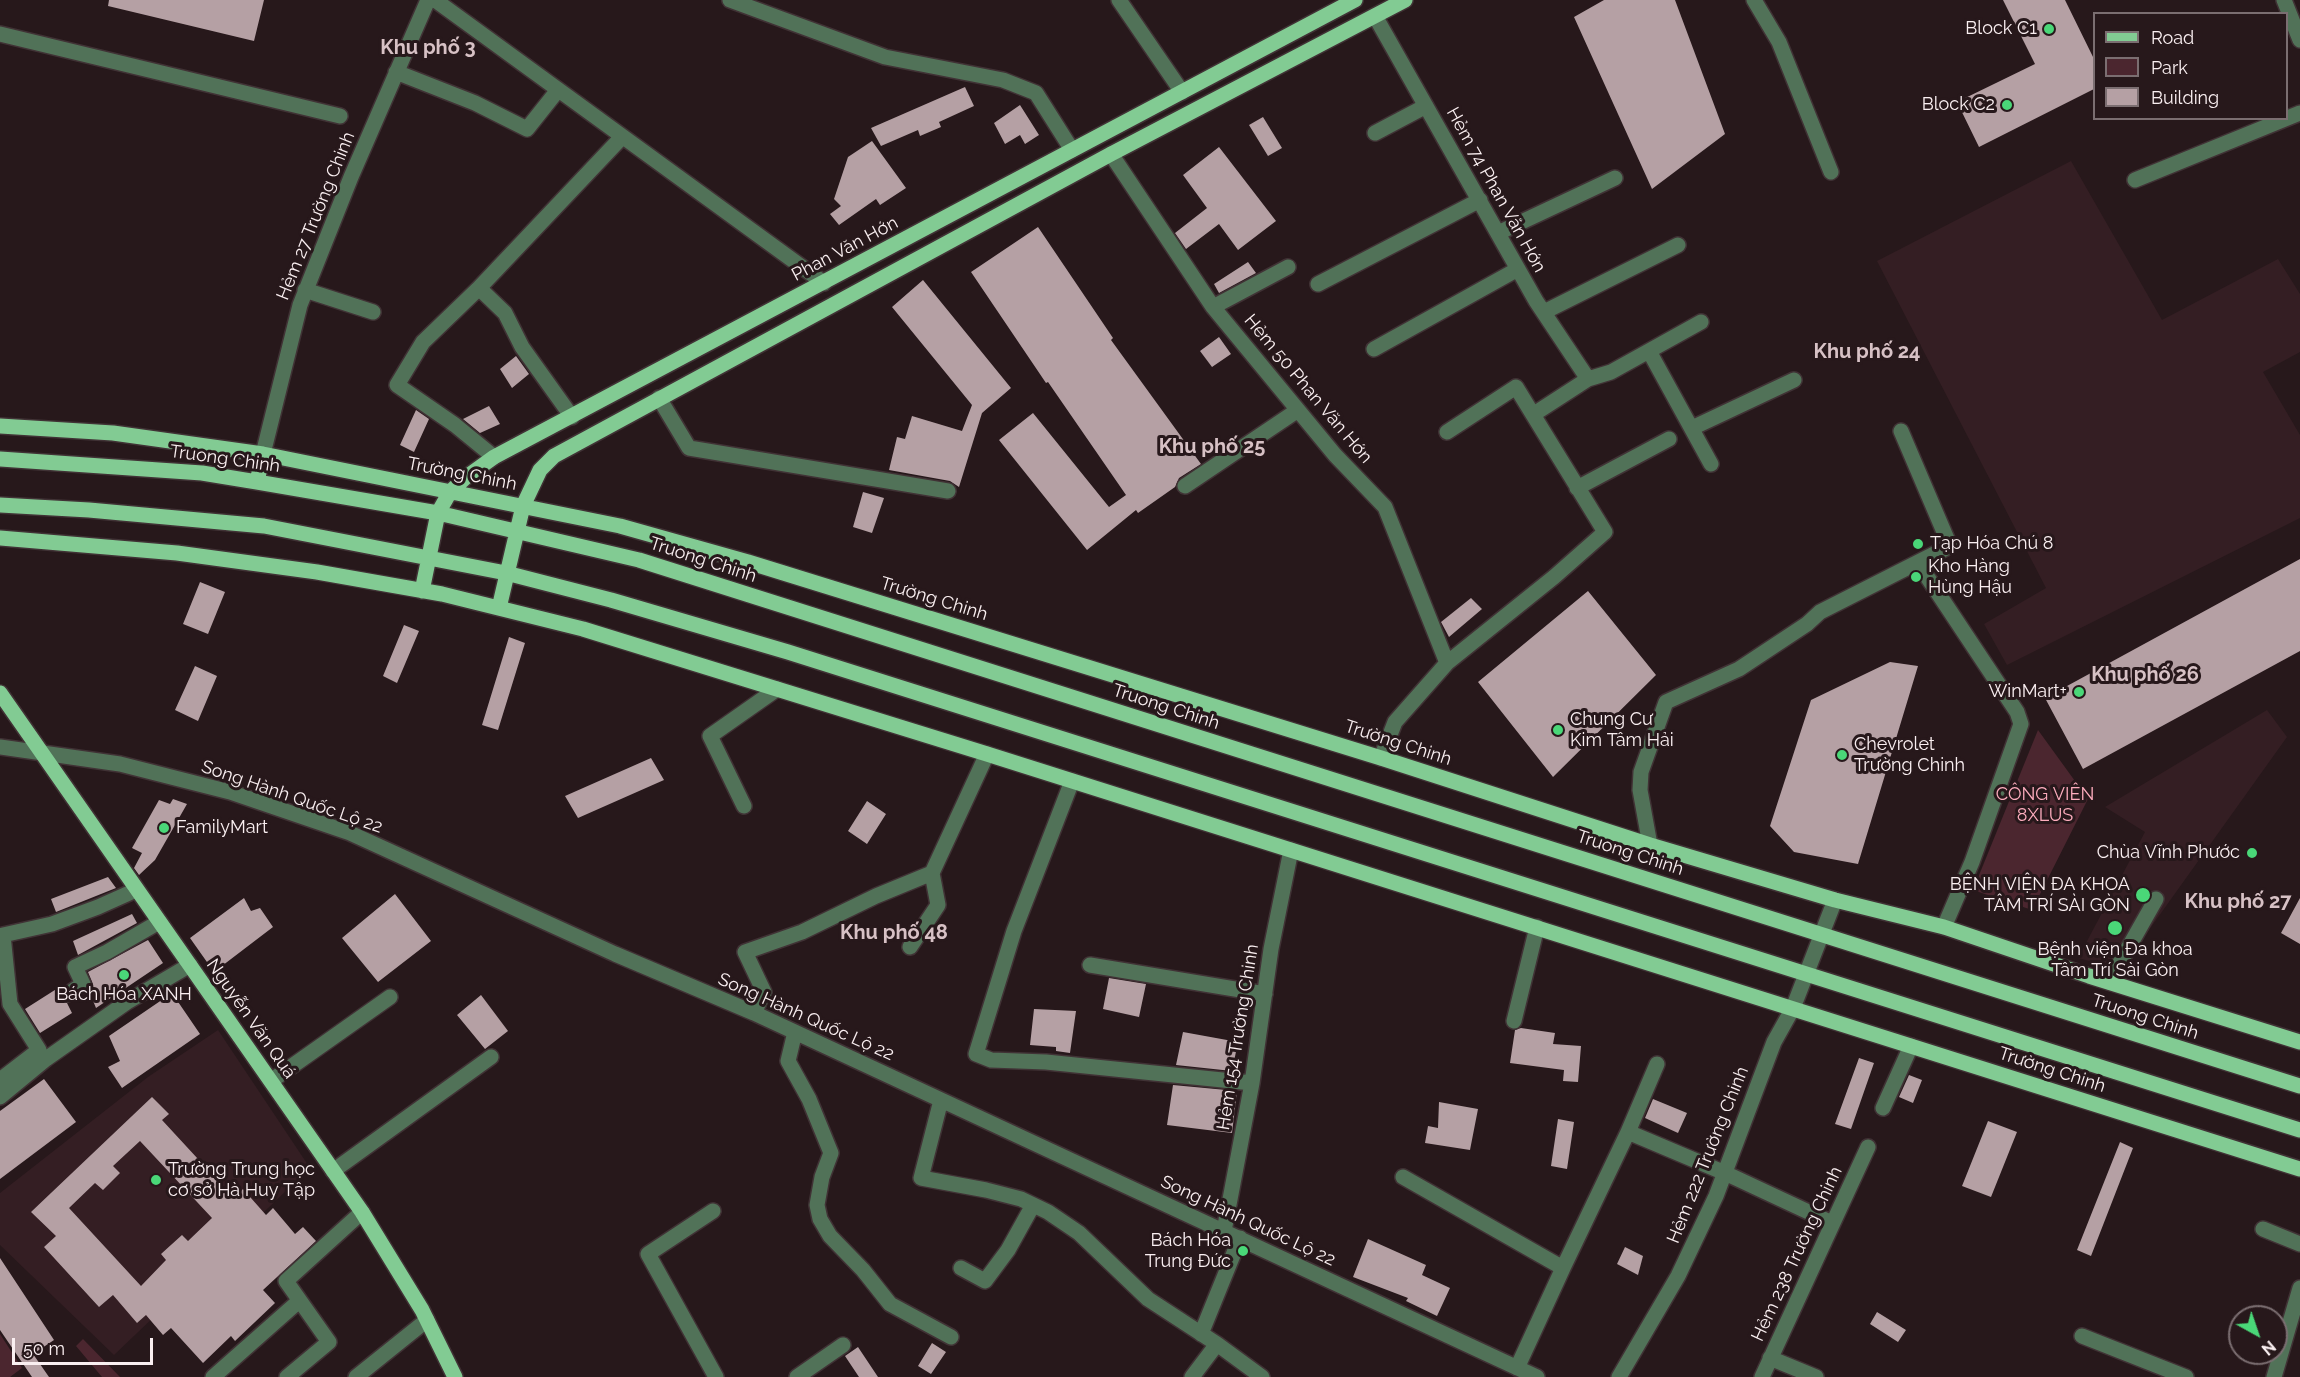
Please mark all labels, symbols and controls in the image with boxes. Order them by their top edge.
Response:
legend [2093,12,2288,120]
place label: Block C1 [1965,18,2037,40]
marker: Block C1 [2042,22,2056,36]
text: Road [2151,27,2194,48]
district label: Khu phố 3 [380,36,476,60]
text: Park [2151,57,2188,78]
text: Building [2151,87,2219,108]
place label: Block C2 [1922,94,1995,116]
marker: Block C2 [2000,98,2014,112]
street label: Hẻm 74 Phan Văn Hớn [1442,104,1550,276]
street label: Hẻm 27 Trường Chinh [272,129,360,303]
street label: Phan Văn Hớn [788,212,902,286]
street label: Hẻm 50 Phan Văn Hớn [1239,310,1377,468]
district label: Khu phố 24 [1814,340,1920,364]
district label: Khu phố 25 [1159,435,1265,459]
street label: Truong Chinh [169,441,281,477]
street label: Trường Chinh [405,453,519,495]
street label: Truong Chinh [647,533,759,587]
place label: Tạp Hóa Chú 8 [1930,533,2054,555]
marker: Tạp Hóa Chú 8 [1911,537,1925,551]
place label: Kho Hàng Hùng Hậu [1928,556,2012,598]
marker: Kho Hàng Hùng Hậu [1909,570,1923,584]
street label: Trường Chinh [878,572,990,626]
district label: Khu phố 26 [2091,663,2199,687]
street label: Truong Chinh [1110,680,1222,734]
place label: WinMart+ [1988,681,2067,703]
marker: WinMart+ [2072,685,2086,699]
place label: Chung Cư Kim Tâm Hải [1570,709,1674,752]
street label: Trường Chinh [1342,716,1454,770]
marker: Chung Cư Kim Tâm Hải [1551,723,1565,737]
place label: Chevrolet Trường Chinh [1854,734,1965,777]
marker: Chevrolet Trường Chinh [1835,748,1849,762]
street label: Song Hành Quốc Lộ 22 [199,756,385,838]
park label: CÔNG VIÊN 8XLUS [1996,784,2094,826]
place label: FamilyMart [176,817,268,839]
marker: FamilyMart [157,821,171,835]
street label: Truong Chinh [1574,826,1686,880]
place label: Chùa Vĩnh Phước [2097,842,2240,864]
marker: Chùa Vĩnh Phước [2245,846,2259,860]
place label: BỆNH VIỆN ĐA KHOA TÂM TRÍ SÀI GÒN [1950,874,2130,916]
marker: BỆNH VIỆN ĐA KHOA TÂM TRÍ SÀI GÒN [2134,886,2152,904]
district label: Khu phố 27 [2185,890,2291,914]
marker: Bệnh viện Đa khoa Tâm Trí Sài Gòn [2106,919,2124,937]
district label: Khu phố 48 [840,921,948,945]
place label: Bệnh viện Đa khoa Tâm Trí Sài Gòn [2037,939,2193,982]
street label: Hẻm 154 Trường Chinh [1213,942,1263,1132]
street label: Nguyễn Văn Quá [202,955,300,1083]
marker: Bách Hóa XANH [117,968,131,982]
street label: Song Hành Quốc Lộ 22 [715,968,897,1066]
place label: Bách Hóa XANH [56,984,192,1006]
street label: Truong Chinh [2089,990,2201,1044]
street label: Trường Chinh [1996,1043,2108,1097]
street label: Hẻm 222 Trường Chinh [1663,1063,1753,1247]
place label: Trường Trung học cơ sở Hà Huy Tập [168,1159,315,1202]
street label: Hẻm 238 Trường Chinh [1747,1163,1847,1345]
street label: Song Hành Quốc Lộ 22 [1157,1171,1339,1271]
marker: Trường Trung học cơ sở Hà Huy Tập [149,1173,163,1187]
place label: Bách Hóa Trung Đức [1145,1230,1231,1272]
marker: Bách Hóa Trung Đức [1236,1244,1250,1258]
north arrow [2228,1305,2288,1365]
scale bar [15,1326,156,1364]
text: N [2258,1336,2279,1359]
text: 50 m [23,1338,65,1359]

